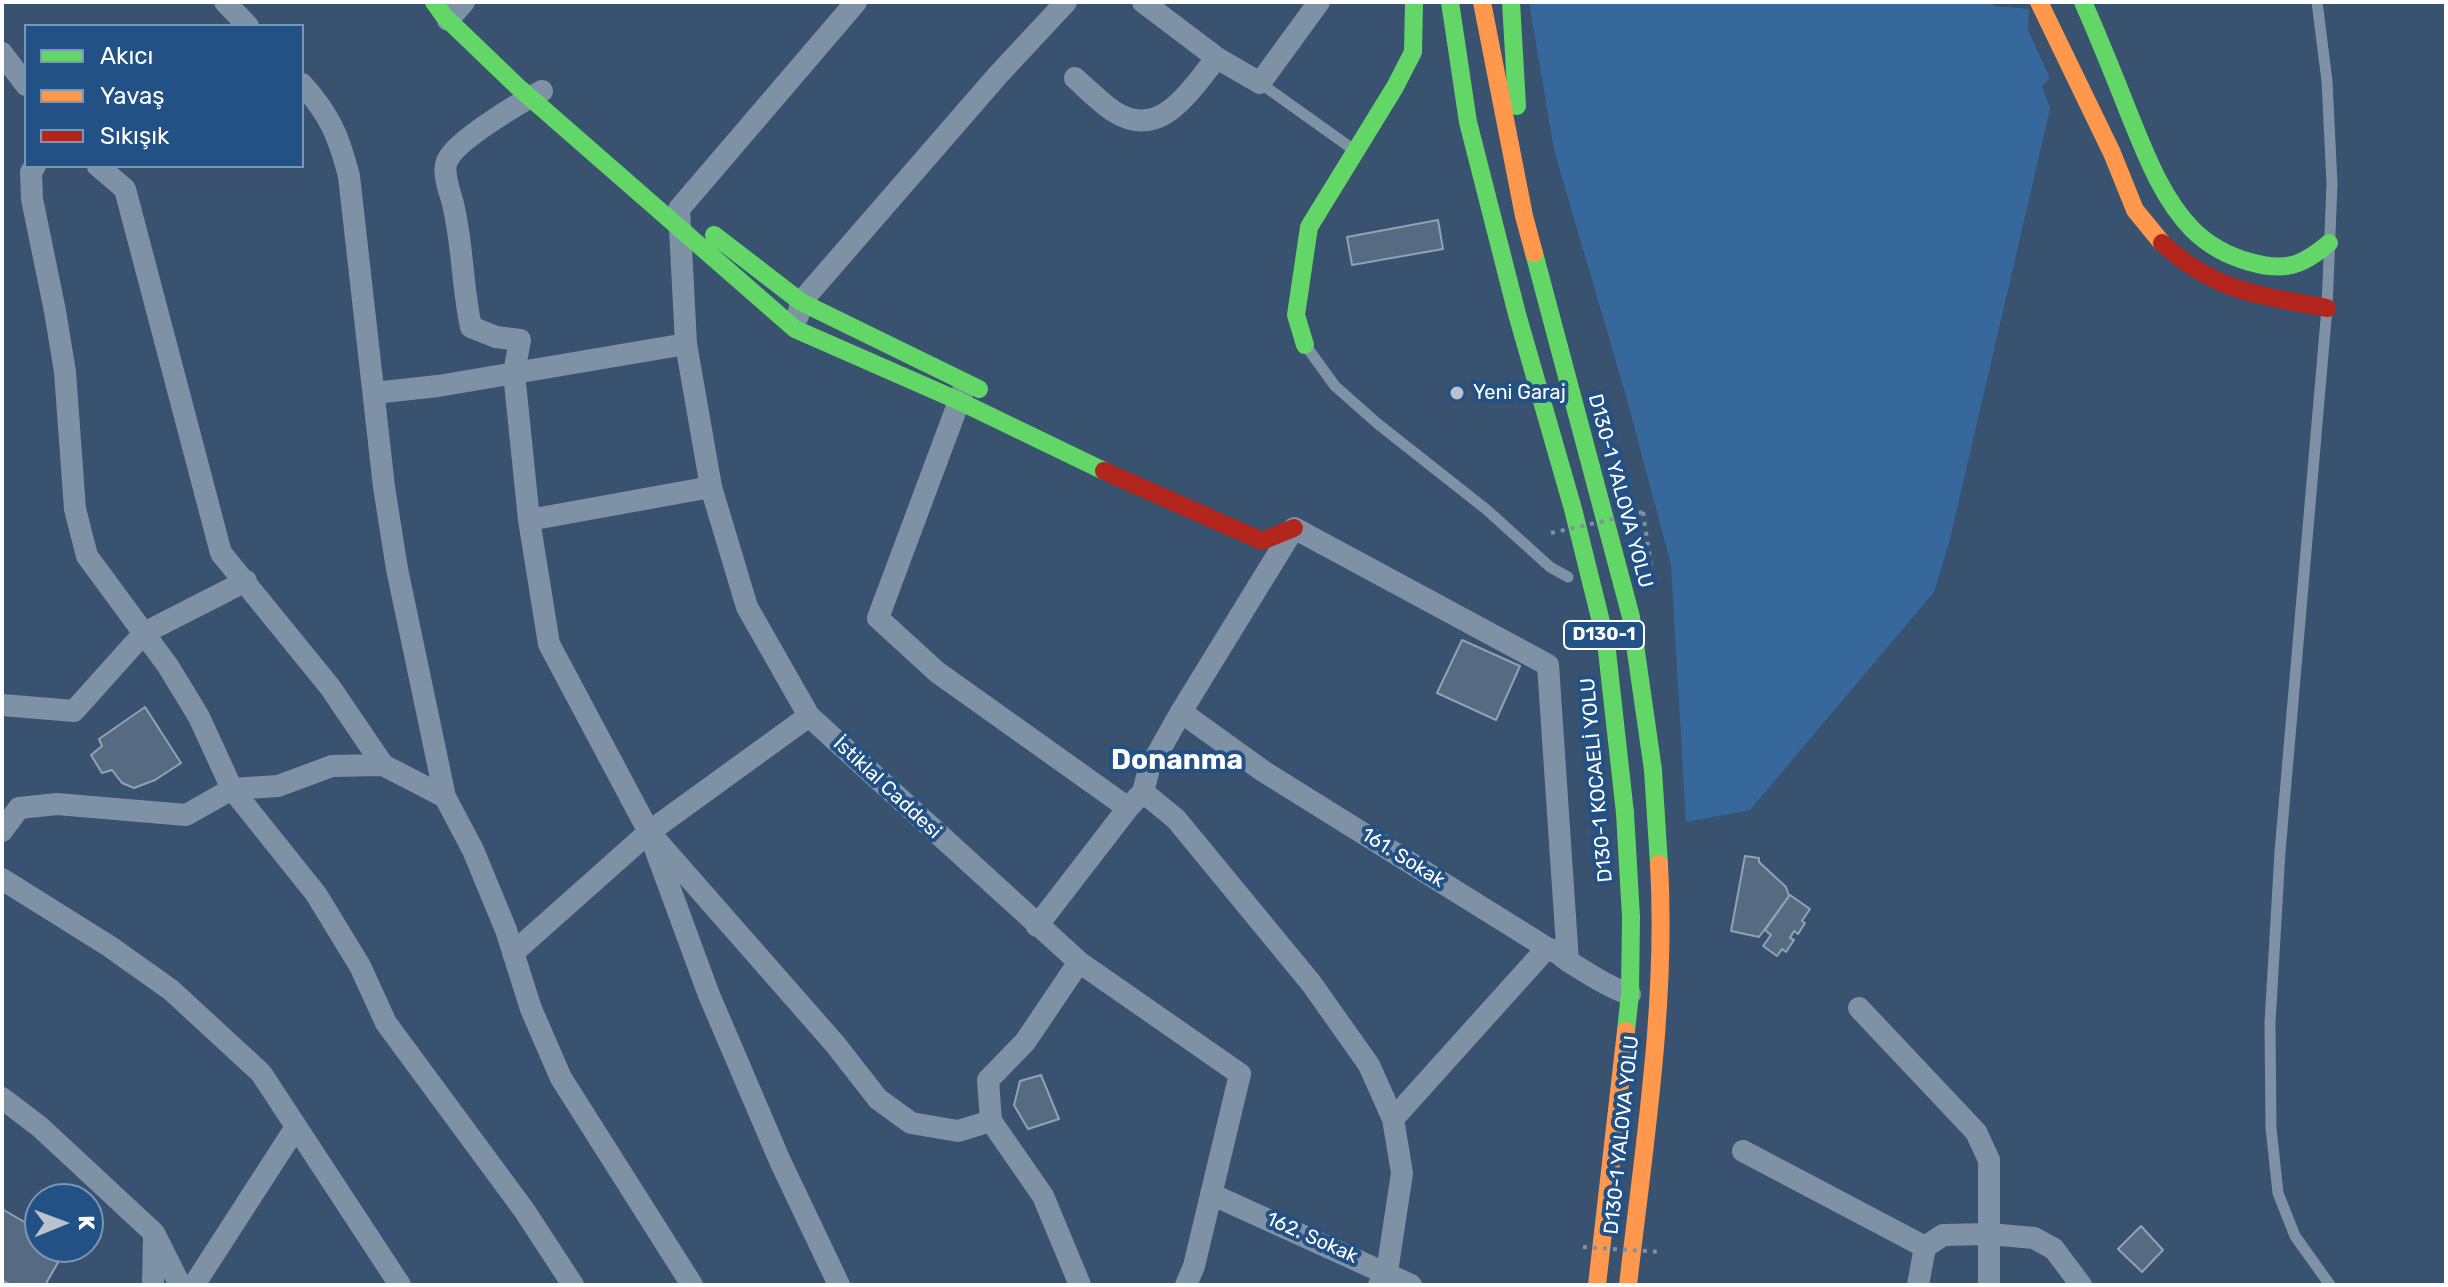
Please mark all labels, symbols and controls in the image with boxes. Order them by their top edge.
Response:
legend [24,24,304,168]
text: Akıcı [100,42,153,70]
text: Yavaş [100,82,164,110]
text: Sıkışık [100,122,169,150]
place label: Yeni Garaj [1473,381,1566,405]
marker: Yeni Garaj [1448,384,1466,402]
street label: D130-1 YALOVA YOLU [1583,391,1657,591]
road number: D130-1 [1564,621,1644,649]
street label: D130-1 KOCAELİ YOLU [1576,677,1618,883]
street label: İstiklal Caddesi [828,732,946,844]
district label: Donanma [1111,744,1243,778]
street label: 161. Sokak [1357,823,1449,893]
street label: D130-1 YALOVA YOLU [1600,1034,1644,1236]
north arrow [24,1183,104,1263]
street label: 162. Sokak [1262,1207,1362,1269]
text: K [73,1215,100,1230]

